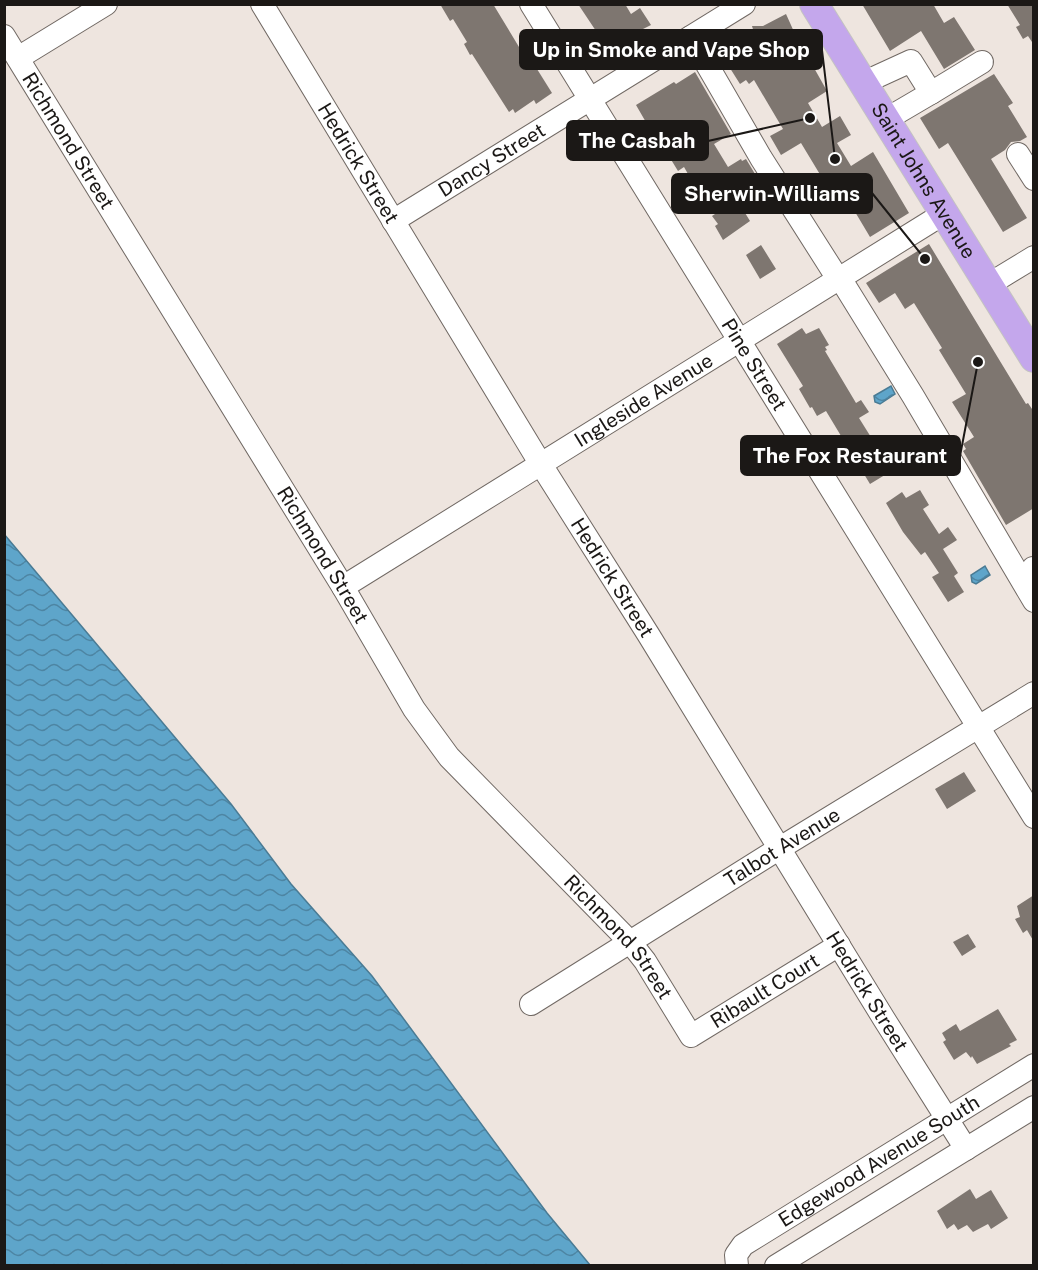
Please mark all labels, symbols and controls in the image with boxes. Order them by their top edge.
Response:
callout: Up in Smoke and Vape Shop [520,30,822,69]
text: Up in Smoke and Vape Shop [532,37,810,62]
street label: Richmond Street [17,68,120,214]
street label: Hedrick Street [313,98,404,228]
street label: Saint Johns Avenue [866,98,981,263]
street label: Dancy Street [434,118,550,202]
callout: The Casbah [567,121,708,160]
text: The Casbah [579,128,695,153]
callout: Sherwin-Williams [672,174,872,213]
text: Sherwin-Williams [684,181,860,206]
street label: Pine Street [717,314,792,415]
street label: Ingleside Avenue [570,348,717,452]
callout: The Fox Restaurant [741,436,960,475]
text: The Fox Restaurant [753,443,947,468]
street label: Richmond Street [272,482,374,628]
street label: Hedrick Street [566,513,659,642]
street label: Talbot Avenue [720,802,844,892]
street label: Richmond Street [559,870,677,1004]
street label: Hedrick Street [821,927,913,1056]
street label: Ribault Court [706,948,823,1033]
street label: Edgewood Avenue South [774,1090,984,1232]

